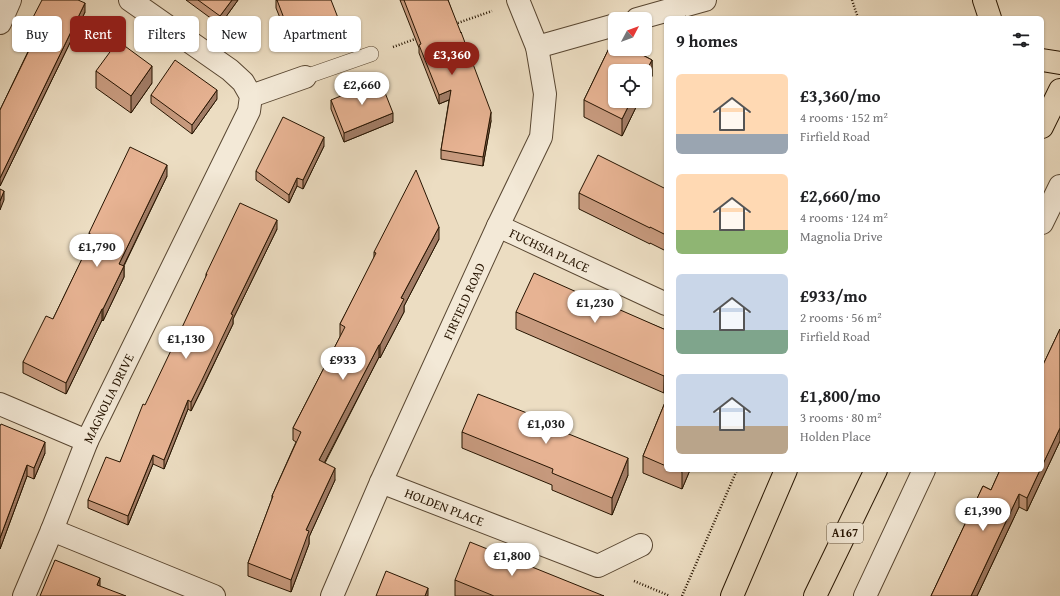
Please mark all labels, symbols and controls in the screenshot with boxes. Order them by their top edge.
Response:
north arrow [608,12,652,56]
map controls [608,12,652,108]
chip: Buy [12,16,62,52]
chip: Rent [70,16,126,52]
chip: Filters [134,16,199,52]
chip: New [207,16,261,52]
chip: Apartment [269,16,361,52]
text: 9 homes [676,28,738,53]
icon: filters [1010,29,1032,51]
pin: £3,360 [419,42,485,76]
text: £3,360 [433,45,471,64]
button: locate [608,64,652,108]
pin: £2,660 [329,72,395,106]
text: £2,660 [343,75,381,94]
text: £3,360/mo [800,83,881,108]
icon: home [708,90,756,138]
text: 4 rooms · 152 m² [800,108,888,127]
text: Firfield Road [800,127,870,146]
text: £2,660/mo [800,183,881,208]
icon: home [708,190,756,238]
text: 4 rooms · 124 m² [800,208,888,227]
street label: FUCHSIA PLACE [506,224,593,277]
text: Magnolia Drive [800,227,883,246]
pin: £1,790 [64,234,130,268]
text: £1,790 [78,237,116,256]
street label: FIRFIELD ROAD [438,260,490,343]
text: £933/mo [800,283,867,308]
pin: £1,230 [562,290,628,324]
icon: home [708,290,756,338]
text: £1,230 [576,293,614,312]
text: 2 rooms · 56 m² [800,308,882,327]
pin: £1,130 [153,326,219,360]
text: Firfield Road [800,327,870,346]
text: £1,130 [167,329,205,348]
pin: £933 [319,347,367,381]
street label: MAGNOLIA DRIVE [78,350,139,447]
text: £933 [330,350,356,369]
text: £1,800/mo [800,383,881,408]
icon: home [708,390,756,438]
text: 3 rooms · 80 m² [800,408,882,427]
pin: £1,030 [513,411,579,445]
text: £1,030 [527,414,565,433]
text: Holden Place [800,427,871,446]
street label: HOLDEN PLACE [402,483,487,531]
pin: £1,390 [950,498,1016,532]
text: £1,390 [964,501,1002,520]
road number: A167 [827,523,863,543]
pin: £1,800 [479,543,545,577]
text: £1,800 [493,546,531,565]

